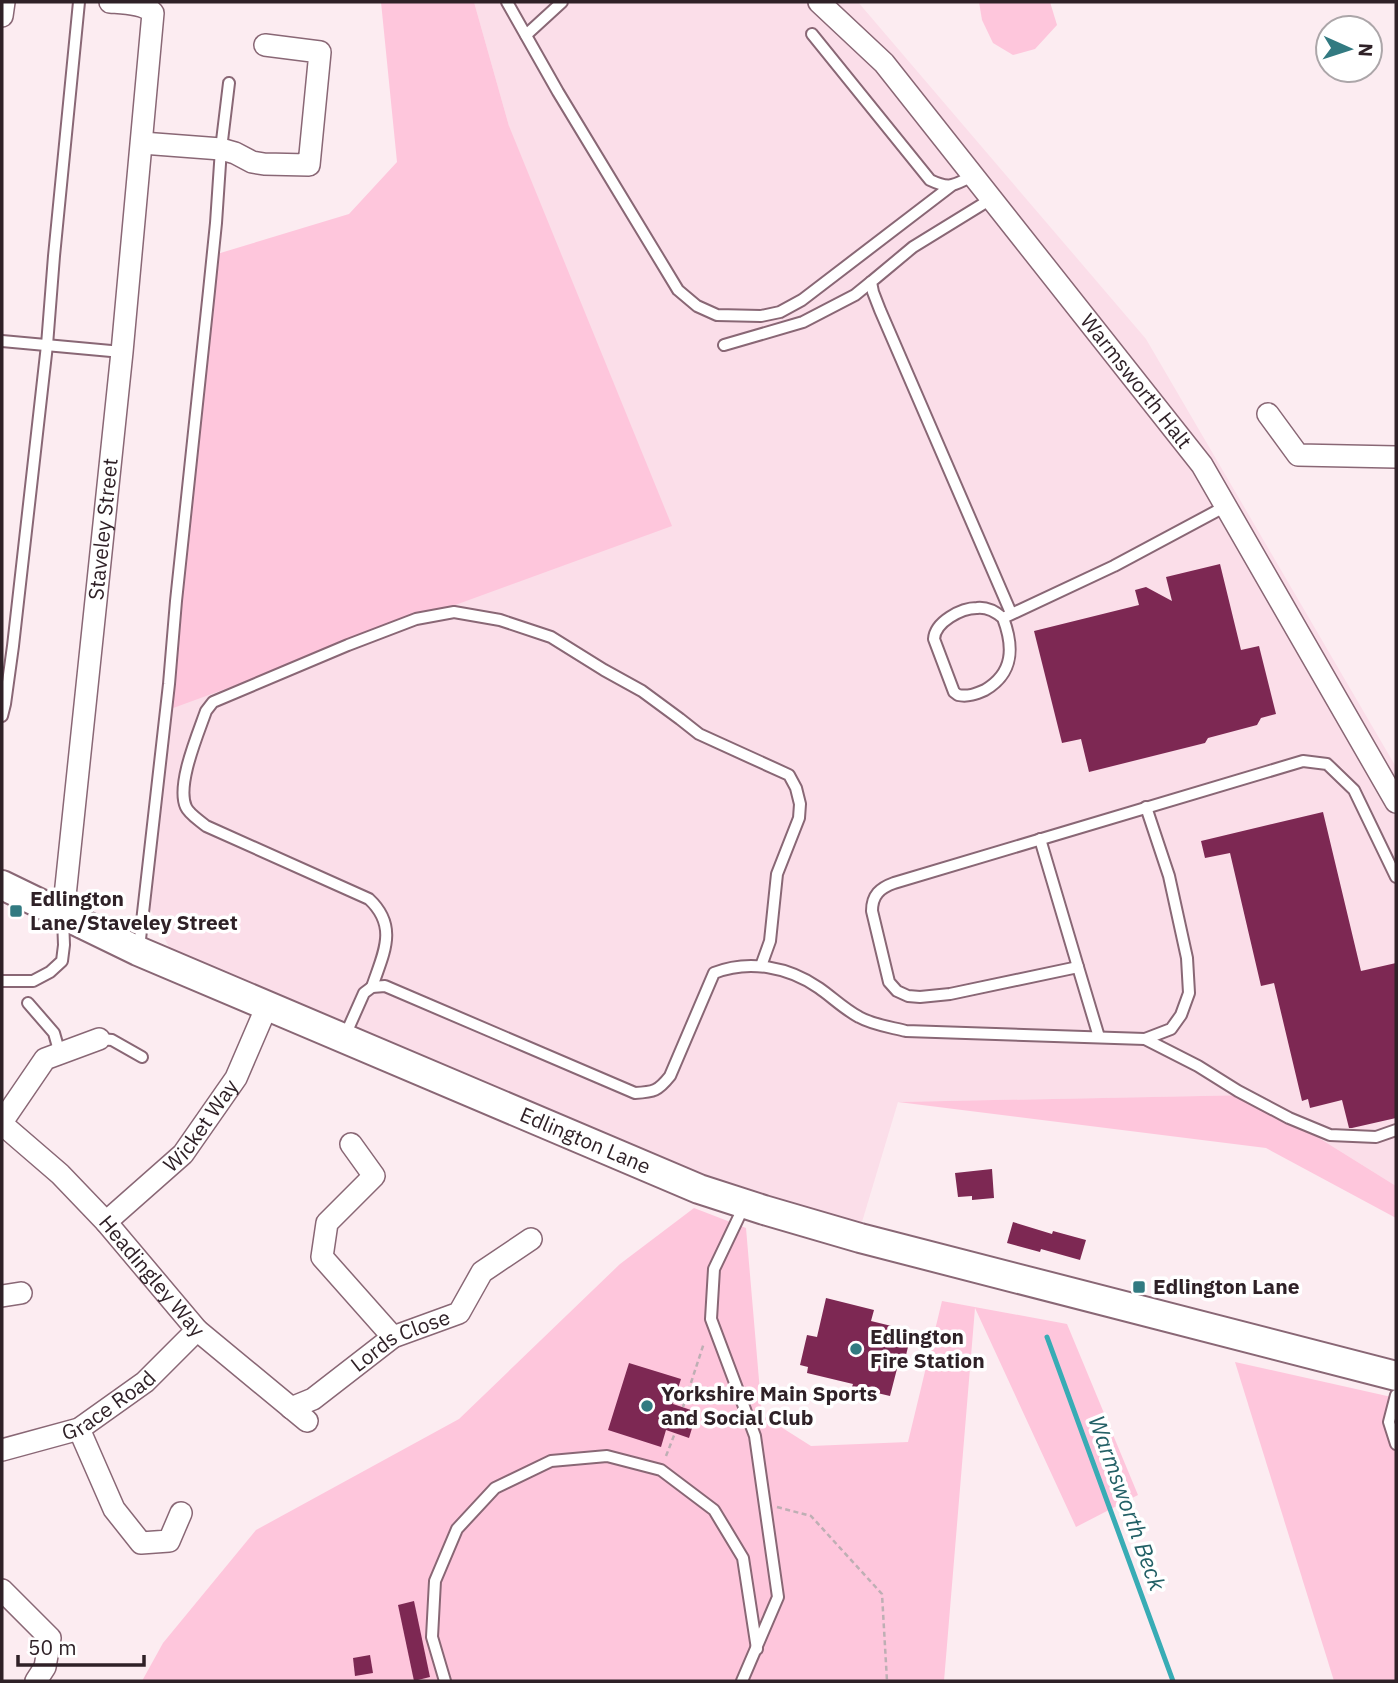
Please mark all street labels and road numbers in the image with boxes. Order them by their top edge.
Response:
street label: Warmsworth Halt [1074,307,1199,454]
street label: Staveley Street [81,457,124,601]
street label: Wicket Way [157,1073,244,1178]
street label: Edlington Lane [516,1100,655,1180]
street label: Headingley Way [93,1209,212,1343]
street label: Lords Close [345,1303,454,1378]
street label: Grace Road [59,1364,162,1446]

